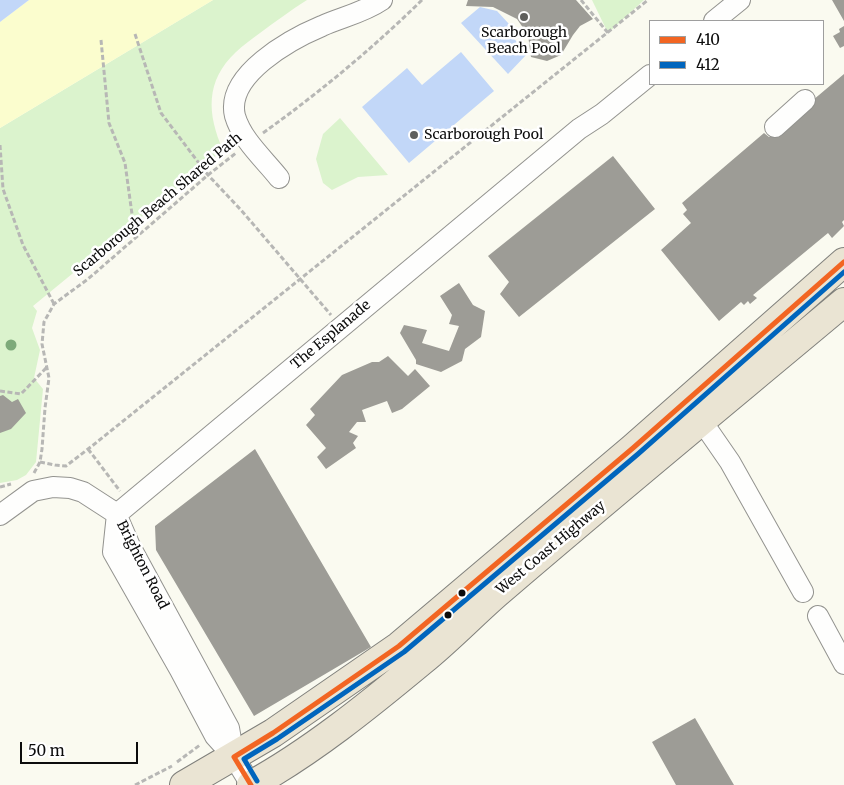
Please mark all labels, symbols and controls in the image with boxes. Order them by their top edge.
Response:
marker: Scarborough Beach Pool [518,11,530,23]
legend [649,20,824,85]
place label: Scarborough Beach Pool [481,25,567,58]
text: 410 [696,30,720,49]
text: 412 [696,55,720,74]
place label: Scarborough Pool [424,127,543,143]
marker: Scarborough Pool [408,129,420,141]
street label: Scarborough Beach Shared Path [70,130,246,280]
street label: The Esplanade [288,297,374,373]
street label: West Coast Highway [493,498,609,598]
street label: Brighton Road [112,518,172,612]
unlabelled marker [457,588,467,598]
unlabelled marker [443,610,453,620]
scale bar [22,732,140,764]
text: 50 m [28,741,65,760]

